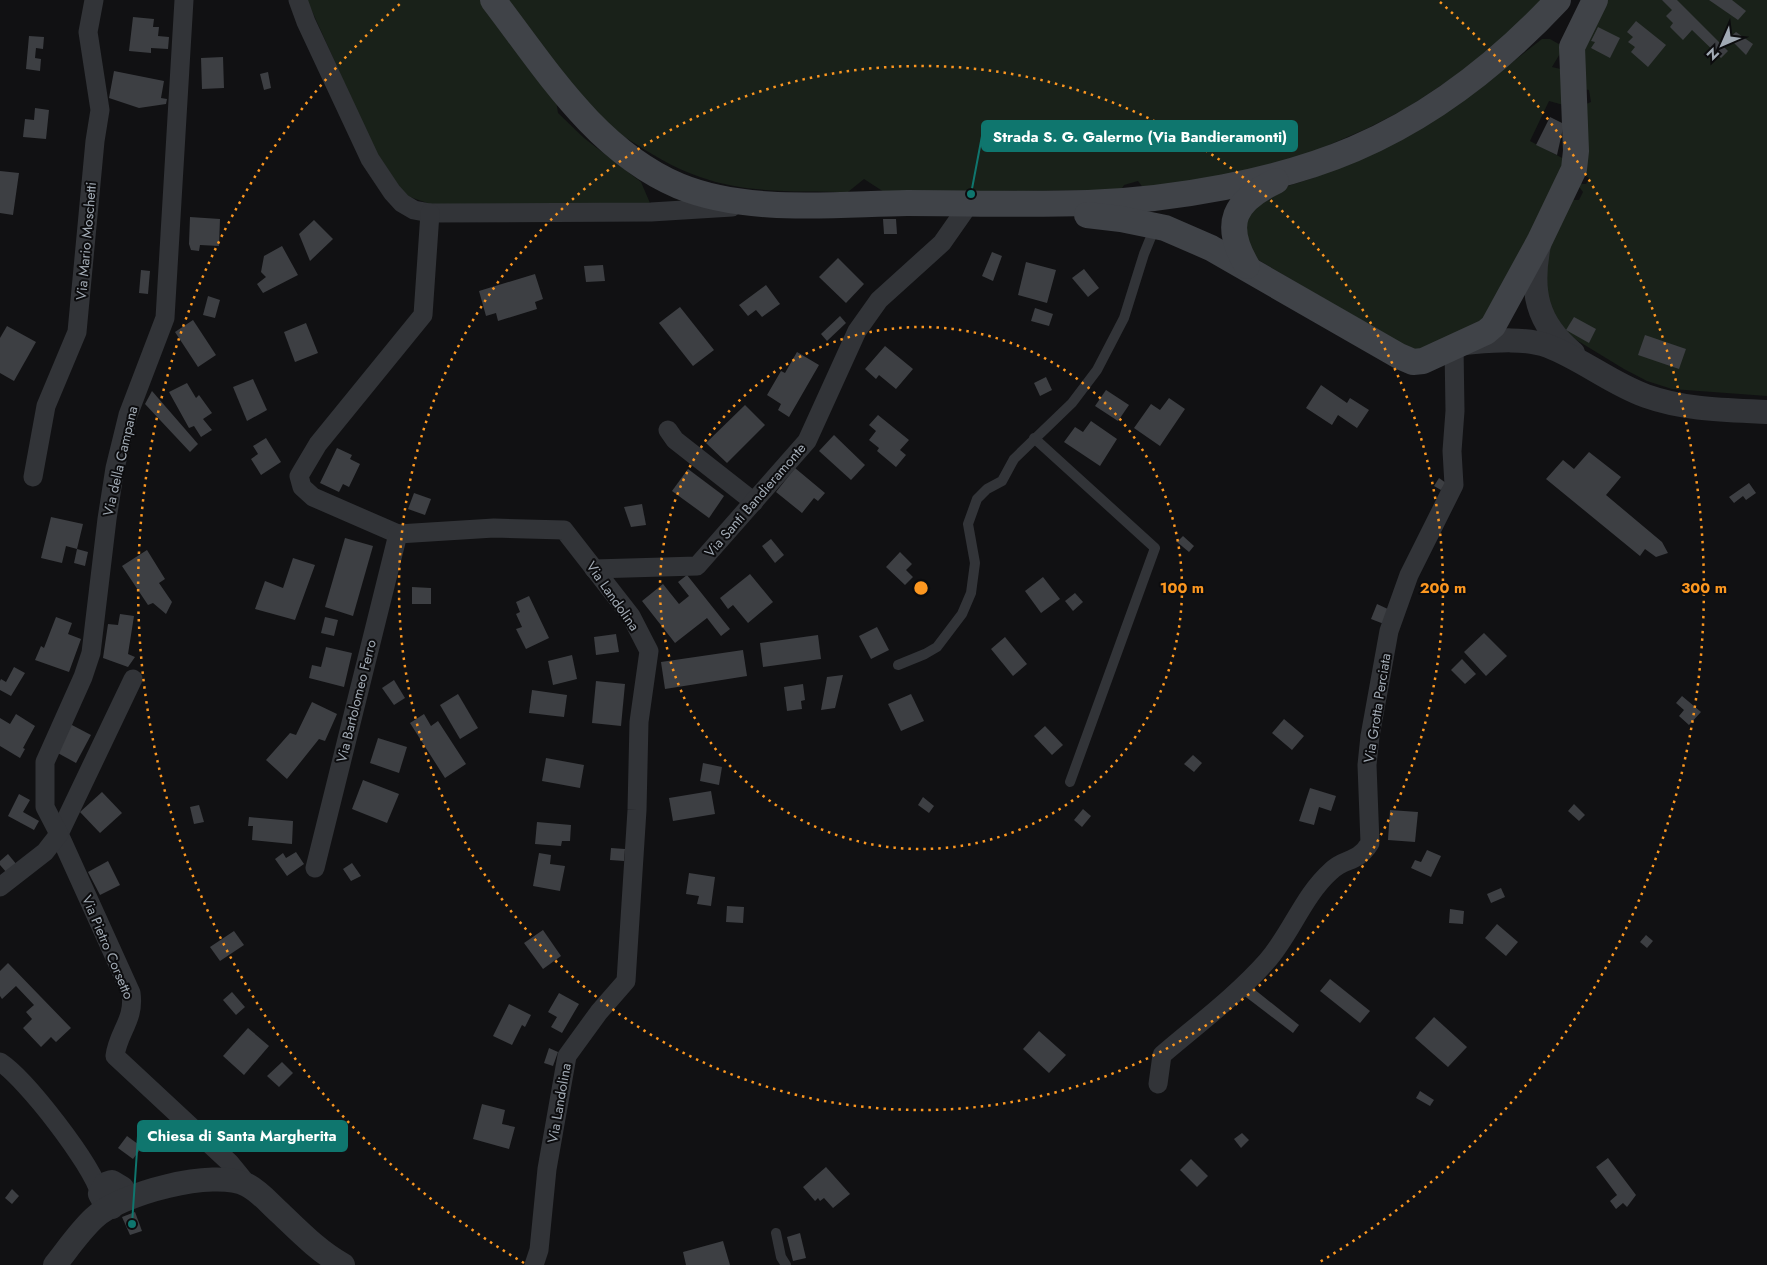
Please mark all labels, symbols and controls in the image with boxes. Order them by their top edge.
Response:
north arrow [1697,20,1747,70]
text: N [1702,43,1724,65]
callout: Strada S. G. Galermo (Via Bandieramonti) [982,121,1297,151]
text: Strada S. G. Galermo (Via Bandieramonti) [993,126,1287,148]
street label: Via Mario Moschetti [71,181,101,301]
street label: Via della Campana [98,404,142,518]
street label: Via Santi Bandieramonte [700,439,810,561]
street label: Via Landolina [582,557,644,635]
text: 100 m [1160,577,1204,599]
text: 200 m [1420,577,1466,599]
text: 300 m [1681,577,1727,599]
centre of rings [912,579,930,597]
street label: Via Bartolomeo Ferro [331,637,381,764]
street label: Via Grotta Perciata [1358,652,1396,764]
street label: Via Pietro Corsetto [77,892,139,1002]
street label: Via Landolina [542,1061,576,1145]
callout: Chiesa di Santa Margherita [138,1121,347,1151]
text: Chiesa di Santa Margherita [147,1125,337,1147]

